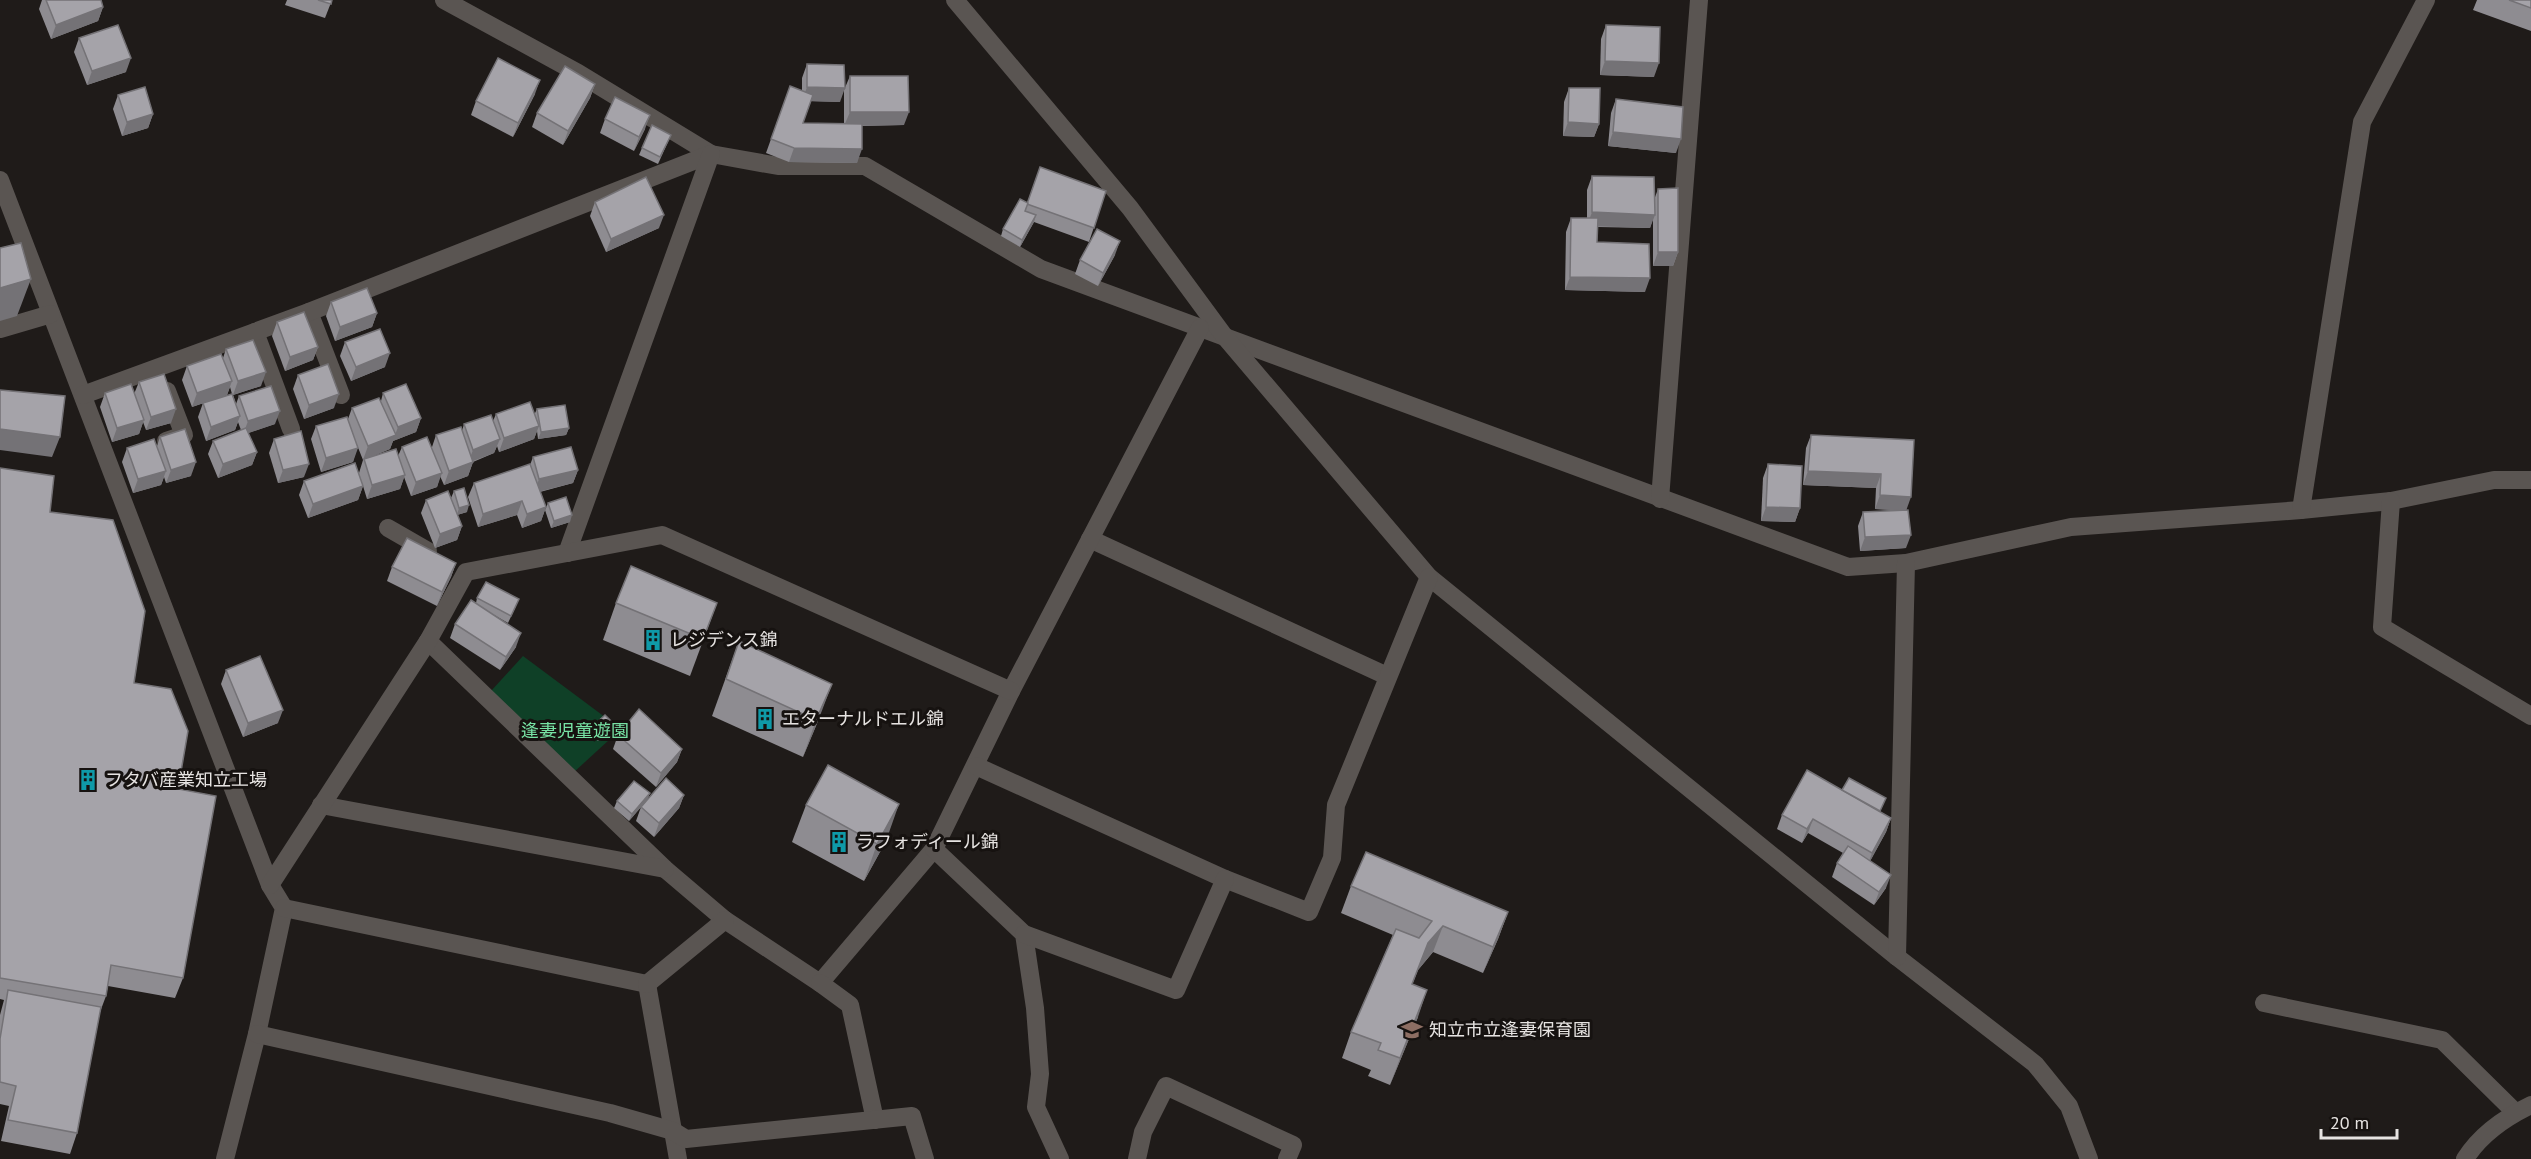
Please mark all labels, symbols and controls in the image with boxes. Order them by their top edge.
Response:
building icon: レジデンス錦 [641,628,665,652]
place label: レジデンス錦 [670,628,778,651]
building icon: エターナルドエル錦 [753,707,777,731]
place label: エターナルドエル錦 [782,707,944,730]
park label: 逢妻児童遊園 [521,719,629,742]
building icon: フタバ産業知立工場 [76,768,100,792]
place label: フタバ産業知立工場 [105,768,267,791]
building icon: ラフォディール錦 [827,830,851,854]
place label: ラフォディール錦 [856,830,999,853]
school or university icon: 知立市立逢妻保育園 [1400,1018,1424,1042]
place label: 知立市立逢妻保育園 [1429,1018,1591,1041]
scale bar [2321,1102,2398,1140]
text: 20 m [2330,1111,2369,1134]

